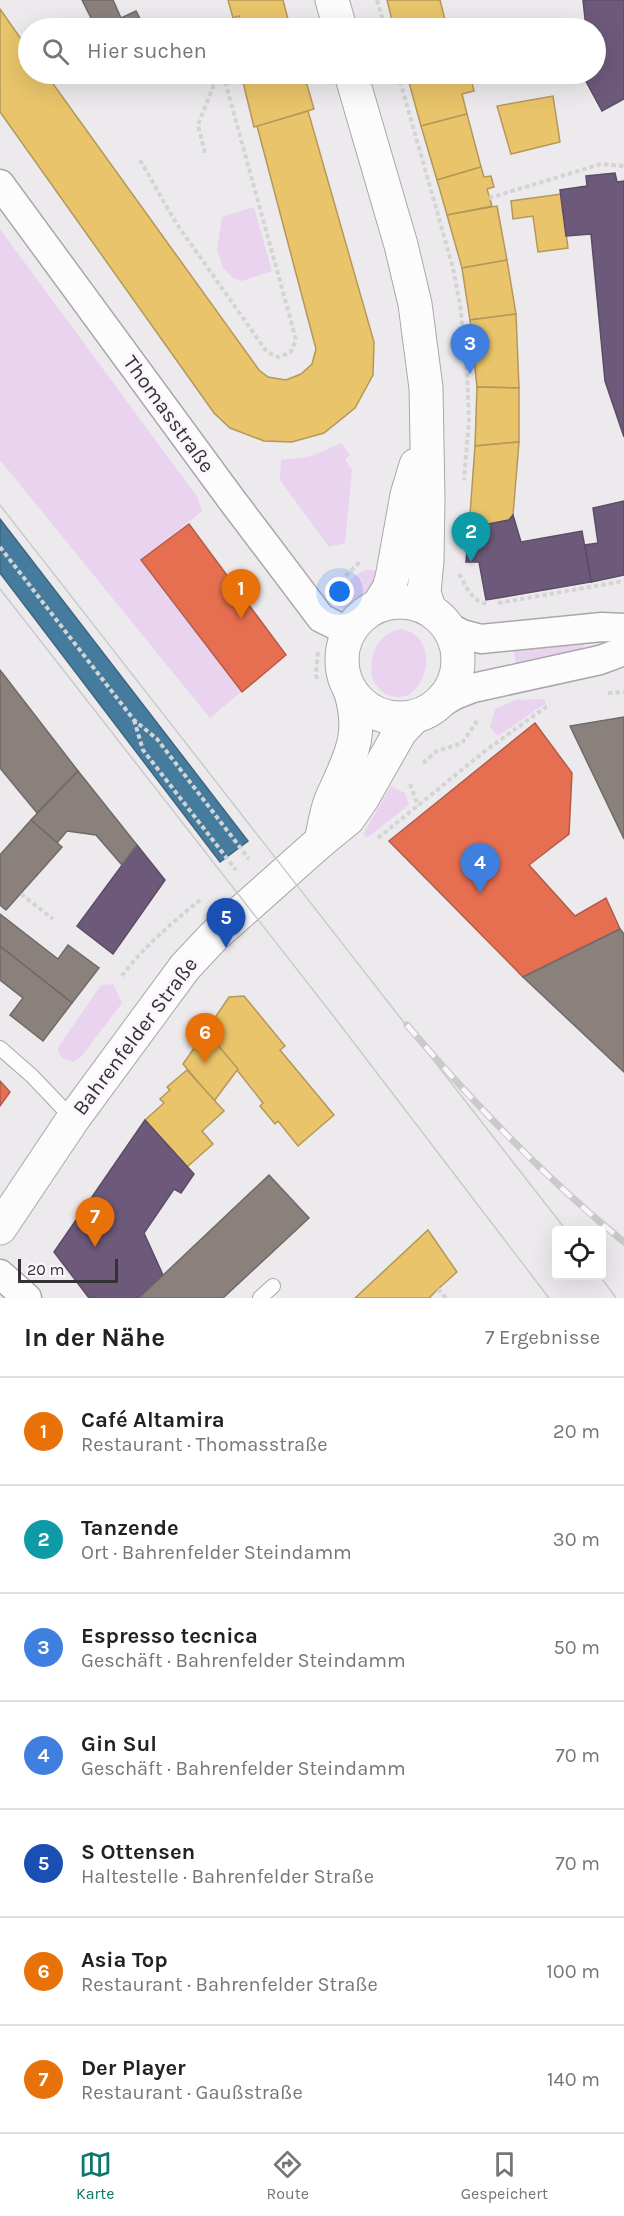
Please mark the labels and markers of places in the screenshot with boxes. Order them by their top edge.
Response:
pin: 3 [450,324,490,374]
pin: 2 [452,512,490,562]
pin: 1 [222,570,260,619]
pin: 4 [460,844,500,893]
pin: 5 [206,898,246,948]
pin: 6 [186,1014,224,1063]
pin: 7 [76,1198,115,1247]

